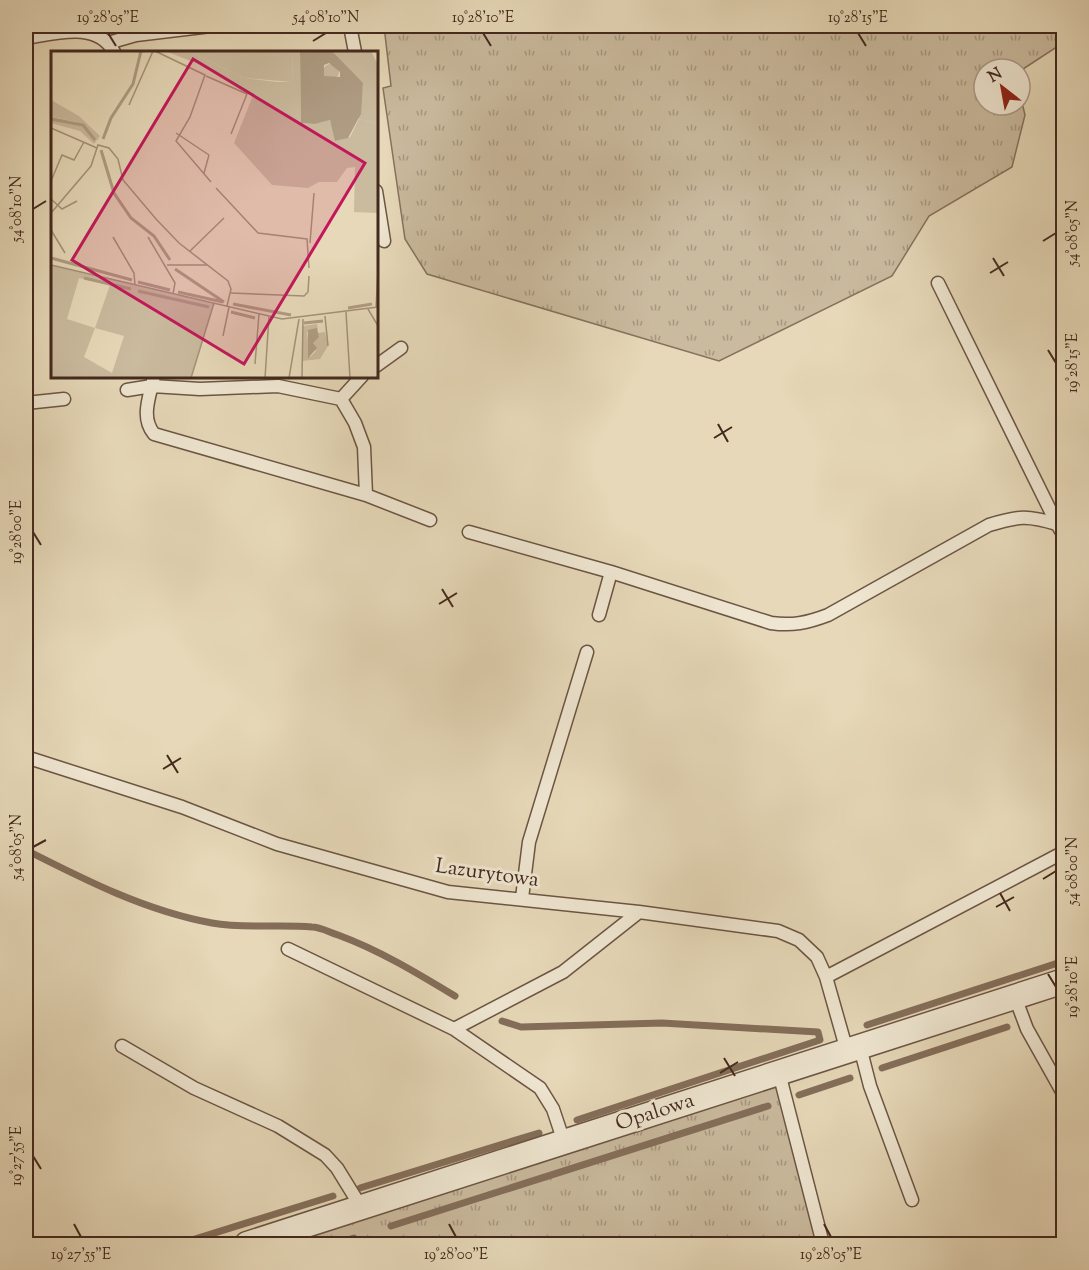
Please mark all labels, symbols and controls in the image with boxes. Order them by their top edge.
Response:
text: 19°28'05"E [77,8,139,29]
text: 54°08'10"N [292,8,359,29]
text: 19°28'10"E [452,8,514,29]
text: 19°28'15"E [828,8,888,29]
inset map [51,51,378,378]
north arrow [972,57,1032,117]
text: N [984,63,1007,89]
text: 54°08'10"N [7,176,28,243]
text: 54°08'05"N [1063,200,1084,267]
text: 19°28'15"E [1063,333,1084,393]
text: 19°28'00"E [7,500,28,564]
text: 54°08'05"N [7,814,28,881]
text: 54°08'00"N [1063,837,1084,906]
street label: Lazurytowa [433,852,541,896]
text: 19°28'10"E [1063,956,1084,1018]
street label: Opalowa [612,1086,699,1140]
text: 19°27'55"E [7,1126,28,1186]
text: 19°27'55"E [51,1245,111,1266]
text: 19°28'00"E [424,1245,488,1266]
text: 19°28'05"E [800,1245,862,1266]

